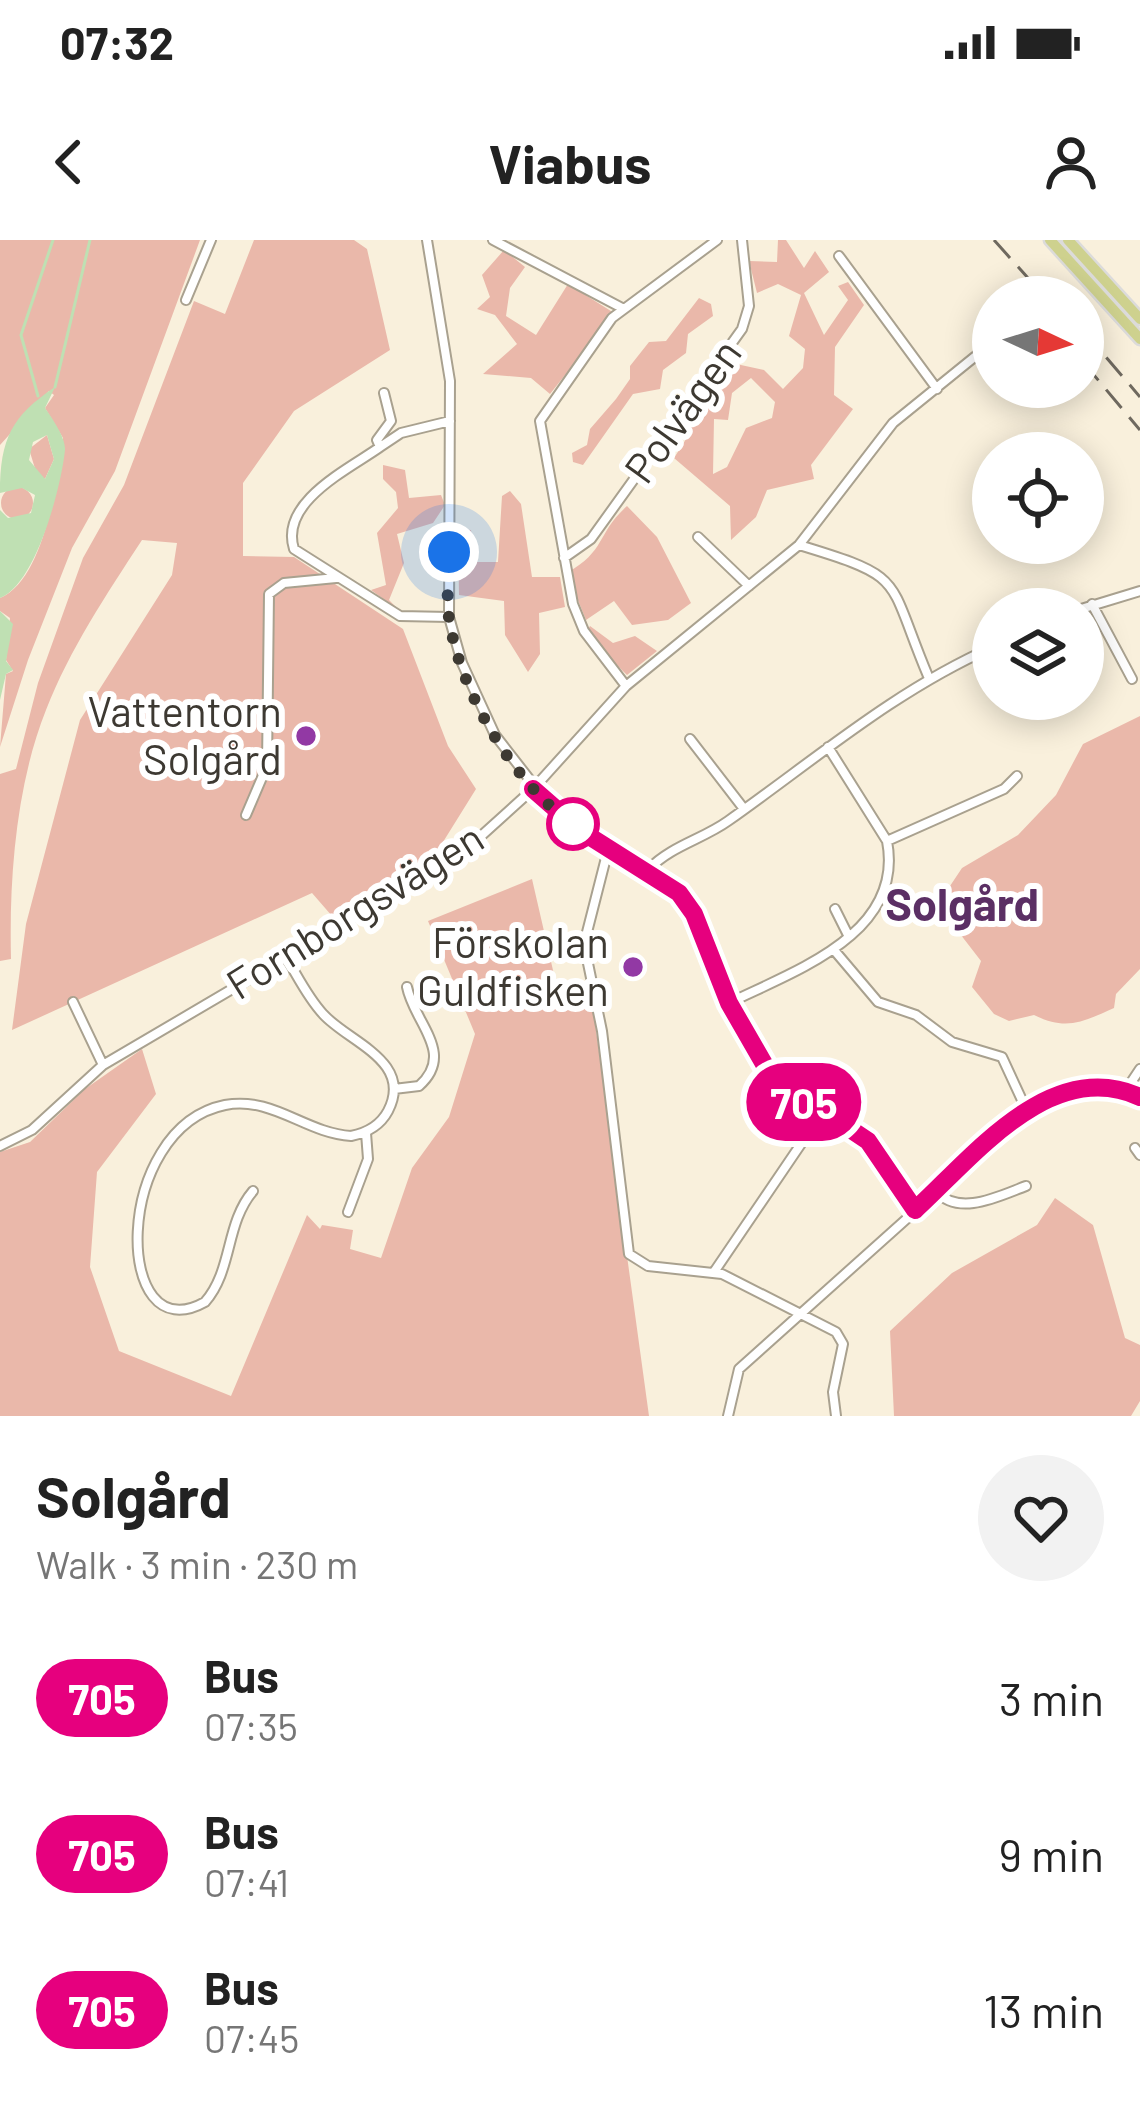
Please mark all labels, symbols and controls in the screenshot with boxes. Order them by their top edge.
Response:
text: 07:32 [60,15,174,69]
icon: back [36,129,102,195]
icon: person [1038,129,1104,195]
text: Viabus [489,130,651,195]
north arrow [972,276,1104,408]
map controls [972,276,1104,720]
street label: Polvägen [613,328,751,492]
button: locate [972,432,1104,564]
your location [419,522,479,582]
button: layers [972,588,1104,720]
place label: Vattentorn Solgård [88,685,282,784]
marker: Vattentorn Solgård [293,723,319,749]
unlabelled marker [548,799,598,849]
street label: Fornborgsvägen [217,811,492,1009]
district label: Solgård [885,876,1039,931]
place label: Förskolan Guldfisken [417,916,609,1014]
marker: Förskolan Guldfisken [620,954,646,980]
line badge: 705 [735,1063,873,1141]
text: 705 [770,1077,838,1127]
button: heart [978,1455,1104,1581]
text: Solgård [36,1461,231,1529]
text: Walk · 3 min · 230 m [36,1540,358,1587]
text: Bus [204,1648,279,1702]
text: 3 min [999,1671,1104,1725]
text: 705 [68,1673,136,1723]
text: 07:35 [204,1702,298,1749]
text: Bus [204,1804,279,1858]
text: 9 min [999,1827,1104,1881]
text: 705 [68,1829,136,1879]
text: 07:41 [204,1858,289,1905]
text: Bus [204,1960,279,2014]
text: 13 min [983,1983,1104,2037]
text: 705 [68,1985,136,2035]
text: 07:45 [204,2014,299,2061]

